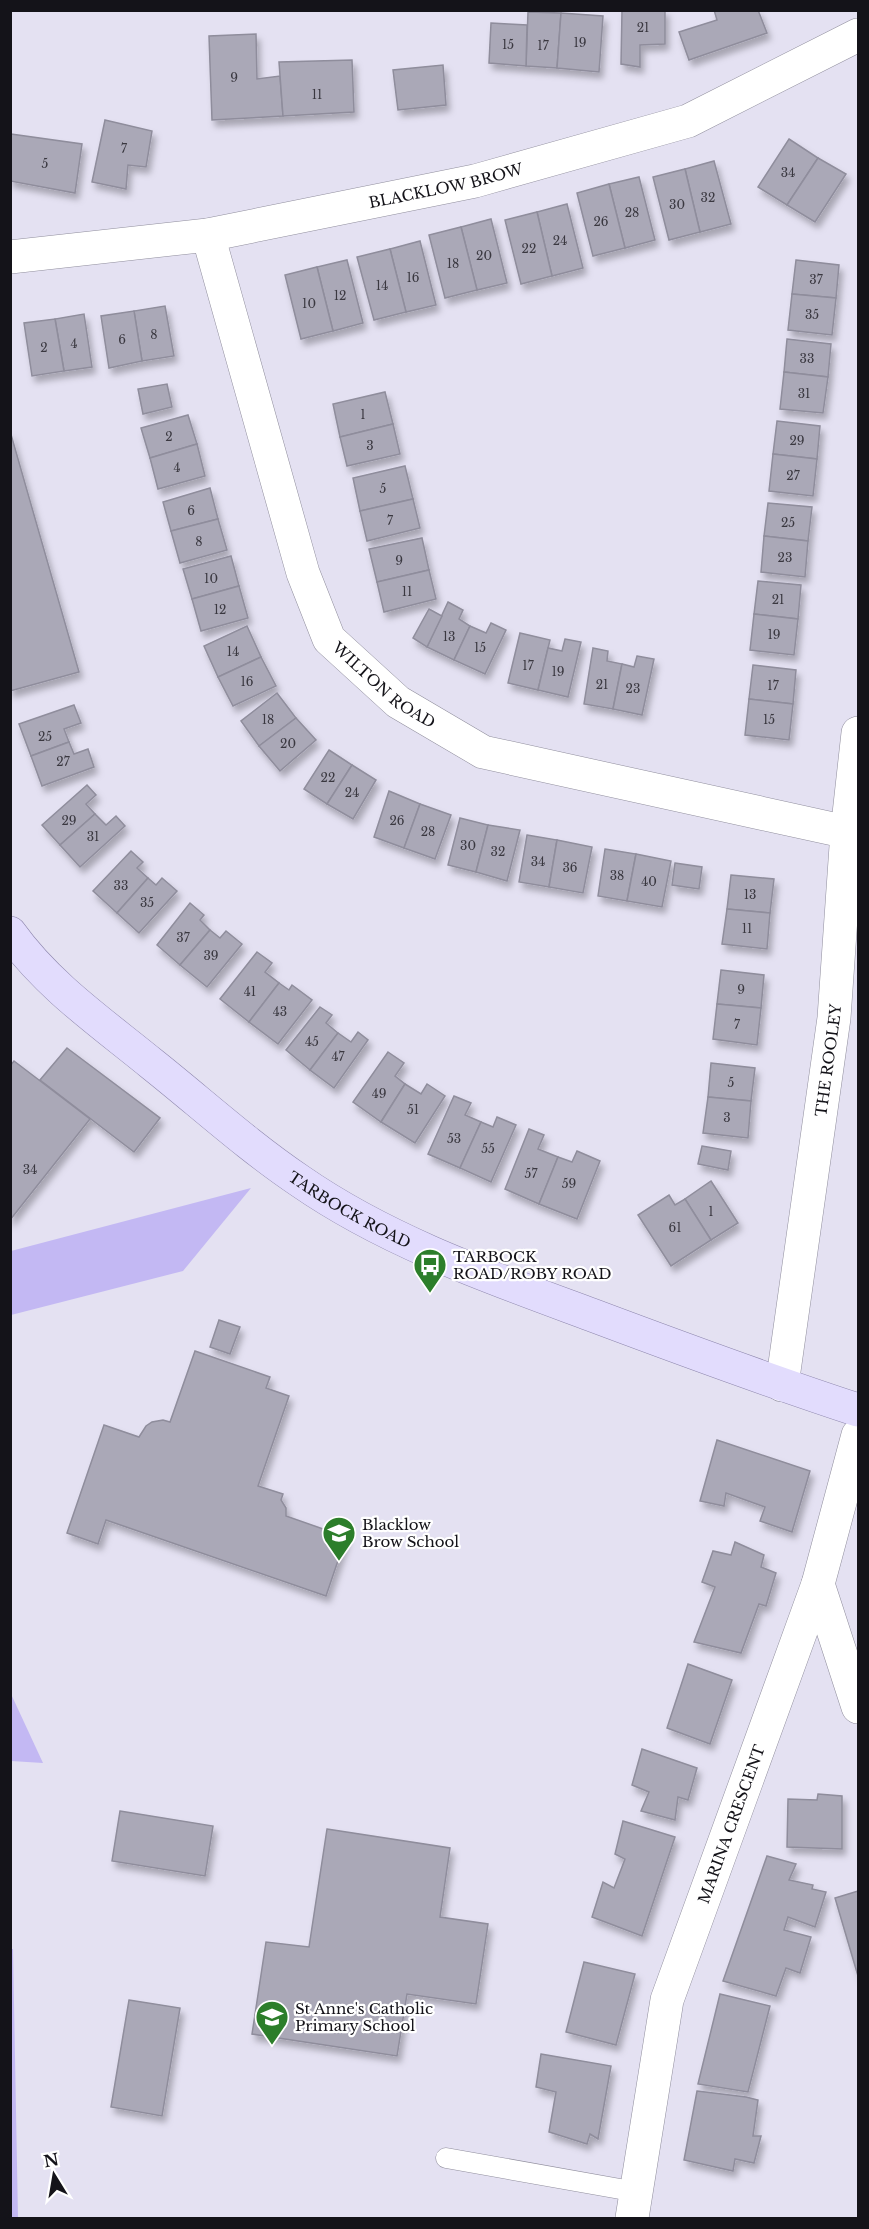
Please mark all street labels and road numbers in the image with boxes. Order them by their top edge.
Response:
street label: BLACKLOW BROW [367,158,525,212]
street label: WILTON ROAD [328,637,439,732]
street label: THE ROOLEY [811,1002,845,1118]
street label: TARBOCK ROAD [285,1167,414,1252]
street label: MARINA CRESCENT [693,1742,768,1906]

